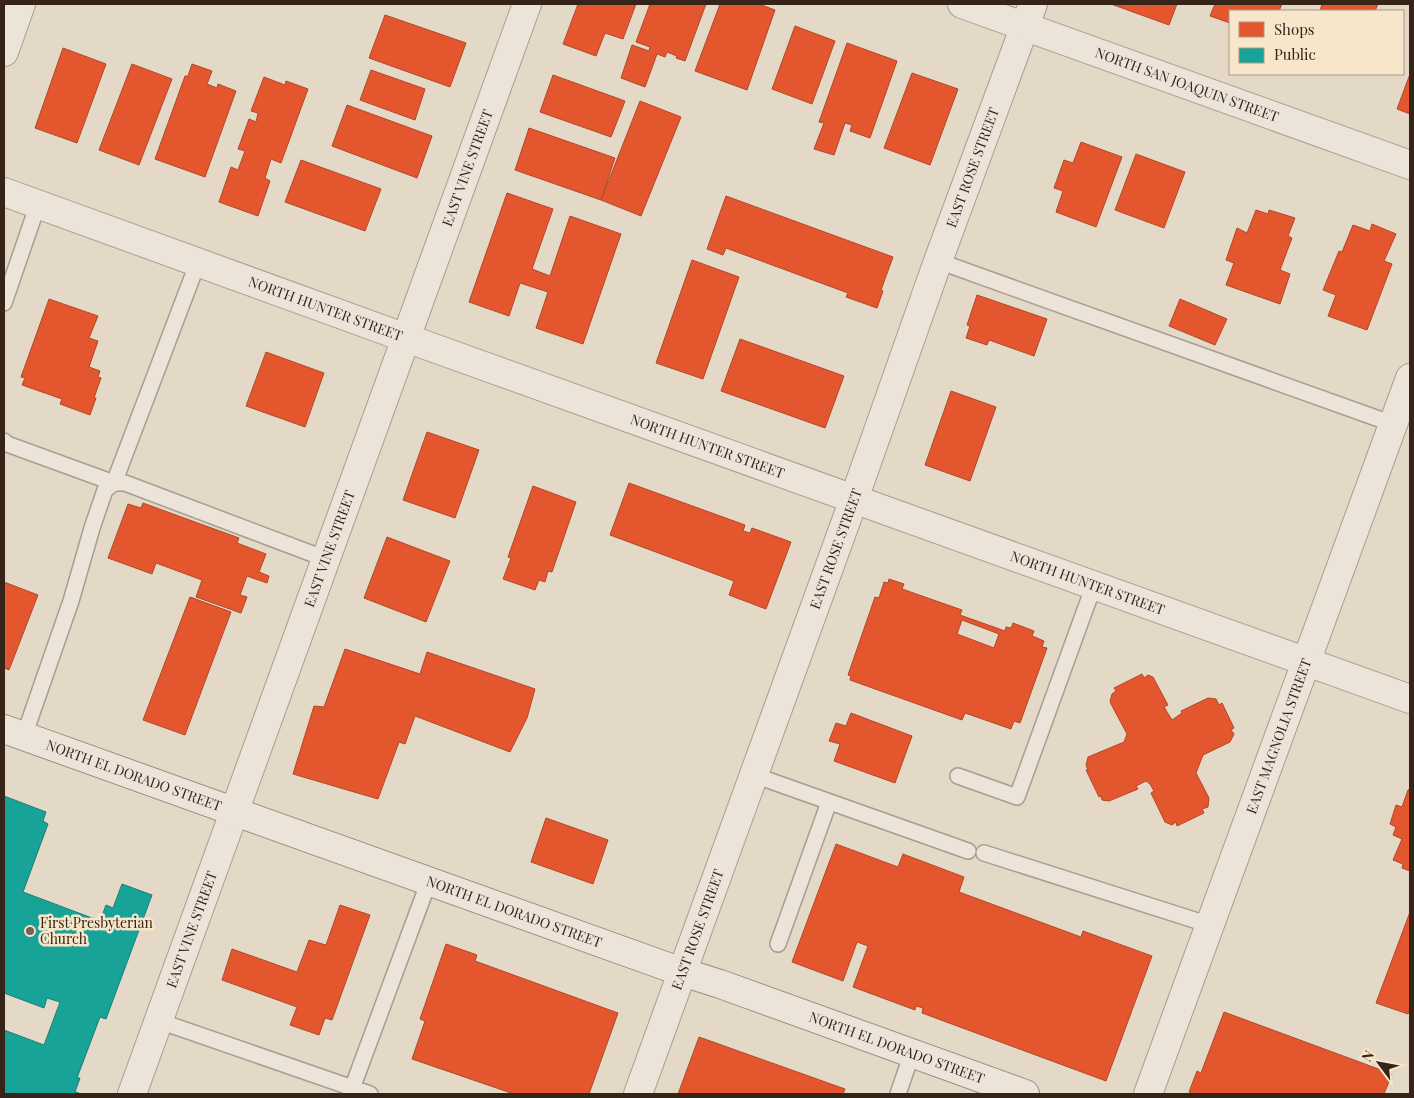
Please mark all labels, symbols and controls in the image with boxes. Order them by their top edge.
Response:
legend [1229,10,1404,75]
text: Shops [1274,19,1315,39]
street label: NORTH SAN JOAQUIN STREET [1093,43,1282,126]
text: Public [1274,44,1316,64]
street label: EAST ROSE STREET [941,104,1003,230]
street label: EAST VINE STREET [437,106,497,229]
street label: NORTH HUNTER STREET [246,272,406,345]
street label: NORTH HUNTER STREET [628,409,788,482]
street label: EAST ROSE STREET [805,486,866,612]
street label: EAST VINE STREET [299,487,359,610]
street label: NORTH HUNTER STREET [1008,546,1168,619]
street label: EAST MAGNOLIA STREET [1241,655,1316,816]
street label: NORTH EL DORADO STREET [44,735,225,815]
street label: EAST ROSE STREET [667,866,728,992]
street label: EAST VINE STREET [161,868,221,990]
street label: NORTH EL DORADO STREET [424,871,605,952]
place label: First Presbyterian Church [40,913,153,948]
marker: First Presbyterian Church [24,925,36,937]
street label: NORTH EL DORADO STREET [807,1007,988,1088]
north arrow [1354,1038,1404,1088]
text: N [1357,1047,1378,1065]

